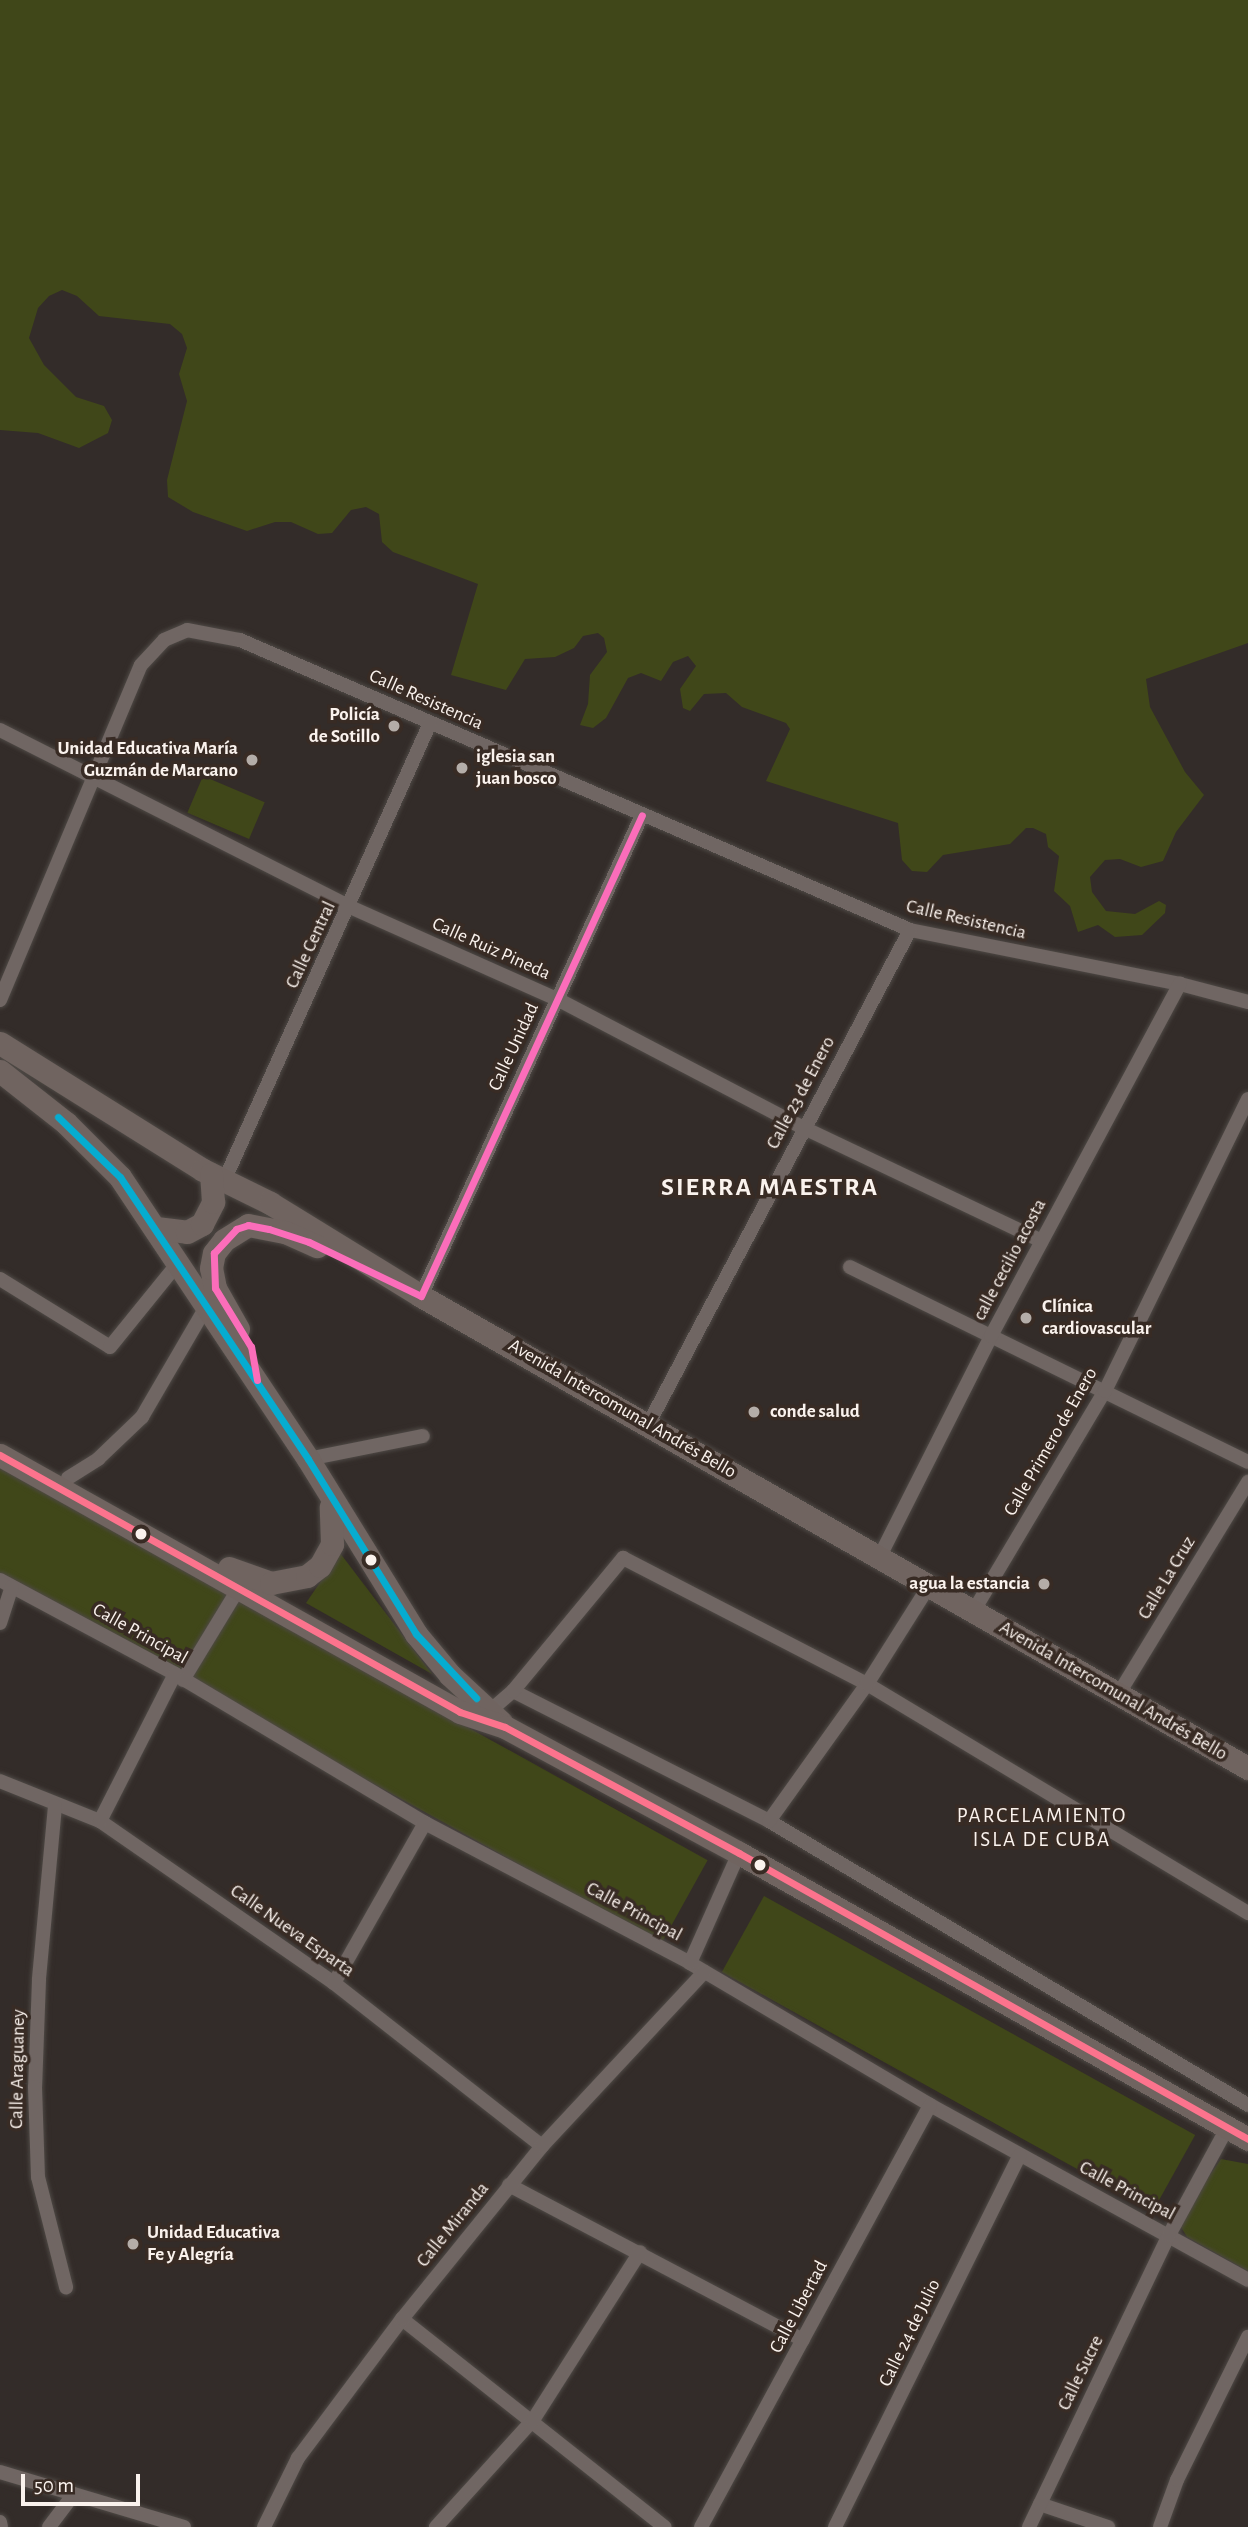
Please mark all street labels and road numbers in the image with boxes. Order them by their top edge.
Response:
street label: Calle Resistencia [366,665,486,735]
street label: Calle Resistencia [904,895,1028,945]
street label: Calle Central [281,898,341,992]
street label: Calle Ruiz Pineda [428,913,554,985]
street label: Calle Unidad [484,999,544,1095]
street label: Calle 23 de Enero [762,1033,840,1153]
street label: calle cecilio acosta [968,1195,1052,1325]
street label: Avenida Intercomunal Andrés Bello [504,1334,740,1484]
street label: Calle Primero de Enero [999,1364,1103,1520]
street label: Calle La Cruz [1133,1532,1201,1624]
street label: Calle Principal [88,1599,192,1669]
street label: Avenida Intercomunal Andrés Bello [995,1616,1231,1766]
street label: Calle Principal [582,1877,686,1947]
street label: Calle Nueva Esparta [226,1880,358,1982]
street label: Calle Araguaney [6,2009,30,2129]
street label: Calle Principal [1075,2156,1179,2226]
street label: Calle Miranda [412,2178,494,2272]
street label: Calle Libertad [765,2257,833,2357]
street label: Calle 24 de Julio [874,2276,946,2390]
street label: Calle Sucre [1053,2332,1109,2414]

